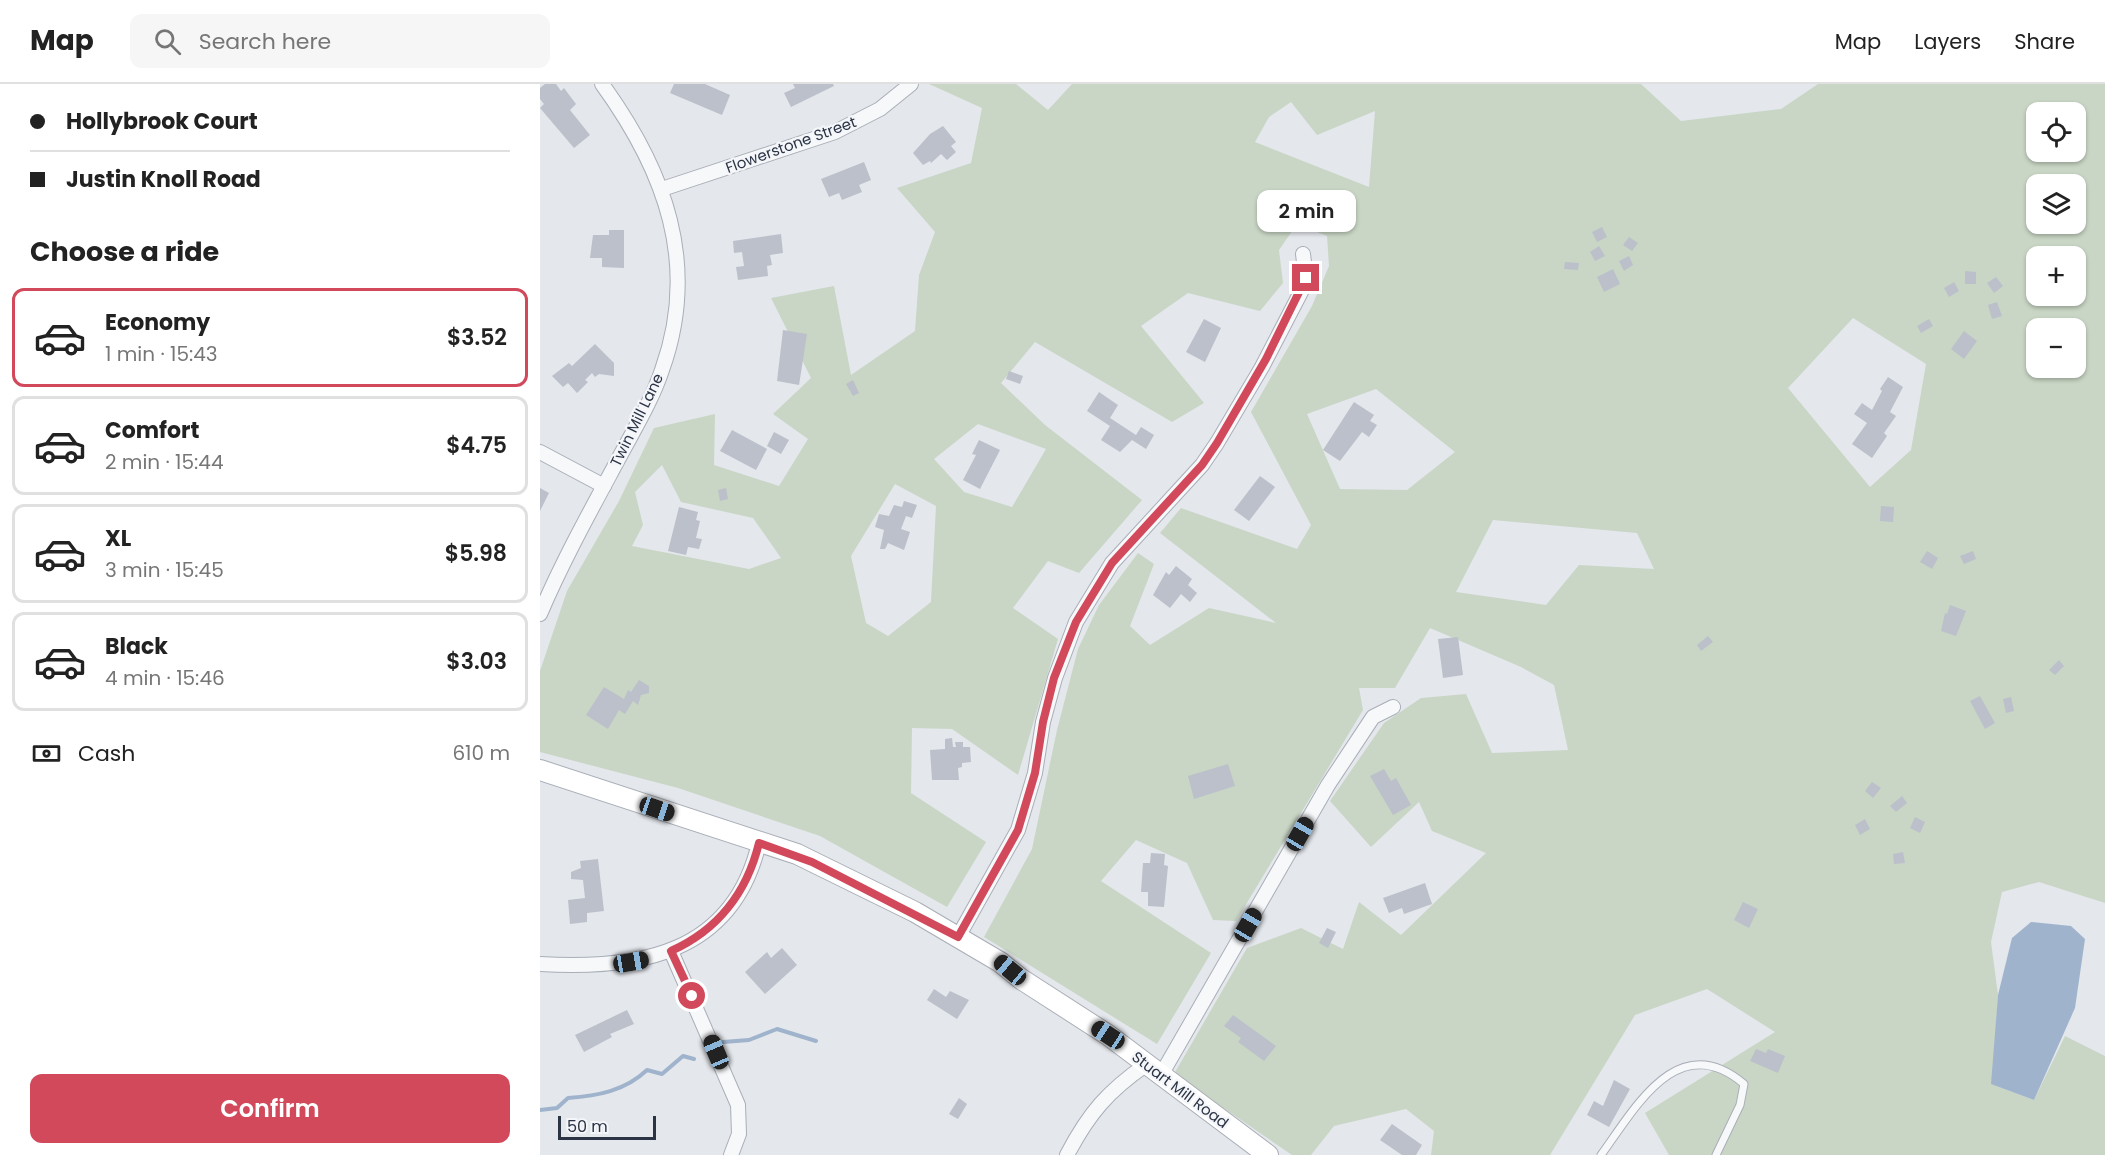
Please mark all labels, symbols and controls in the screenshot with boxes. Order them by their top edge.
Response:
search box [130,14,550,68]
text: Map [30,21,94,60]
icon: search [151,25,184,58]
text: Search here [199,26,331,57]
text: Map [1835,27,1881,56]
text: Layers [1914,27,1981,56]
text: Share [2014,27,2075,56]
map controls [2026,102,2086,378]
button: locate [2026,102,2086,162]
text: Hollybrook Court [66,106,258,137]
street label: Flowerstone Street [723,111,859,178]
text: Justin Knoll Road [66,164,261,195]
button: layers [2026,174,2086,234]
callout: 2 min [1256,191,1356,233]
text: 2 min [1279,197,1334,225]
text: Choose a ride [30,233,219,270]
button: + [2026,246,2086,306]
route end [1292,264,1319,291]
text: Economy [105,307,210,338]
icon: car [33,311,87,365]
button: − [2026,318,2086,378]
text: $3.52 [447,322,507,353]
text: 1 min · 15:43 [105,340,218,368]
street label: Twin Mill Lane [605,370,668,470]
text: Comfort [105,415,199,446]
icon: car [33,419,87,473]
text: $4.75 [446,430,507,461]
text: 2 min · 15:44 [105,448,223,476]
text: XL [105,523,131,554]
icon: car [33,527,87,581]
text: $5.98 [445,538,507,569]
text: 3 min · 15:45 [105,556,224,584]
text: Black [105,631,168,662]
icon: car [33,635,87,689]
text: $3.03 [446,646,507,677]
text: 4 min · 15:46 [105,664,225,692]
icon: cash [30,737,63,770]
text: Cash [78,738,135,769]
text: 610 m [452,739,510,767]
car [637,795,677,823]
car [1283,814,1317,854]
car [1231,905,1265,945]
car [612,950,650,974]
car [990,952,1030,988]
route start [678,982,705,1009]
car [1088,1018,1128,1052]
car [701,1032,731,1072]
street label: Stuart Mill Road [1128,1046,1233,1133]
button: Confirm [30,1074,510,1143]
scale bar [558,1113,656,1140]
text: 50 m [567,1115,608,1138]

